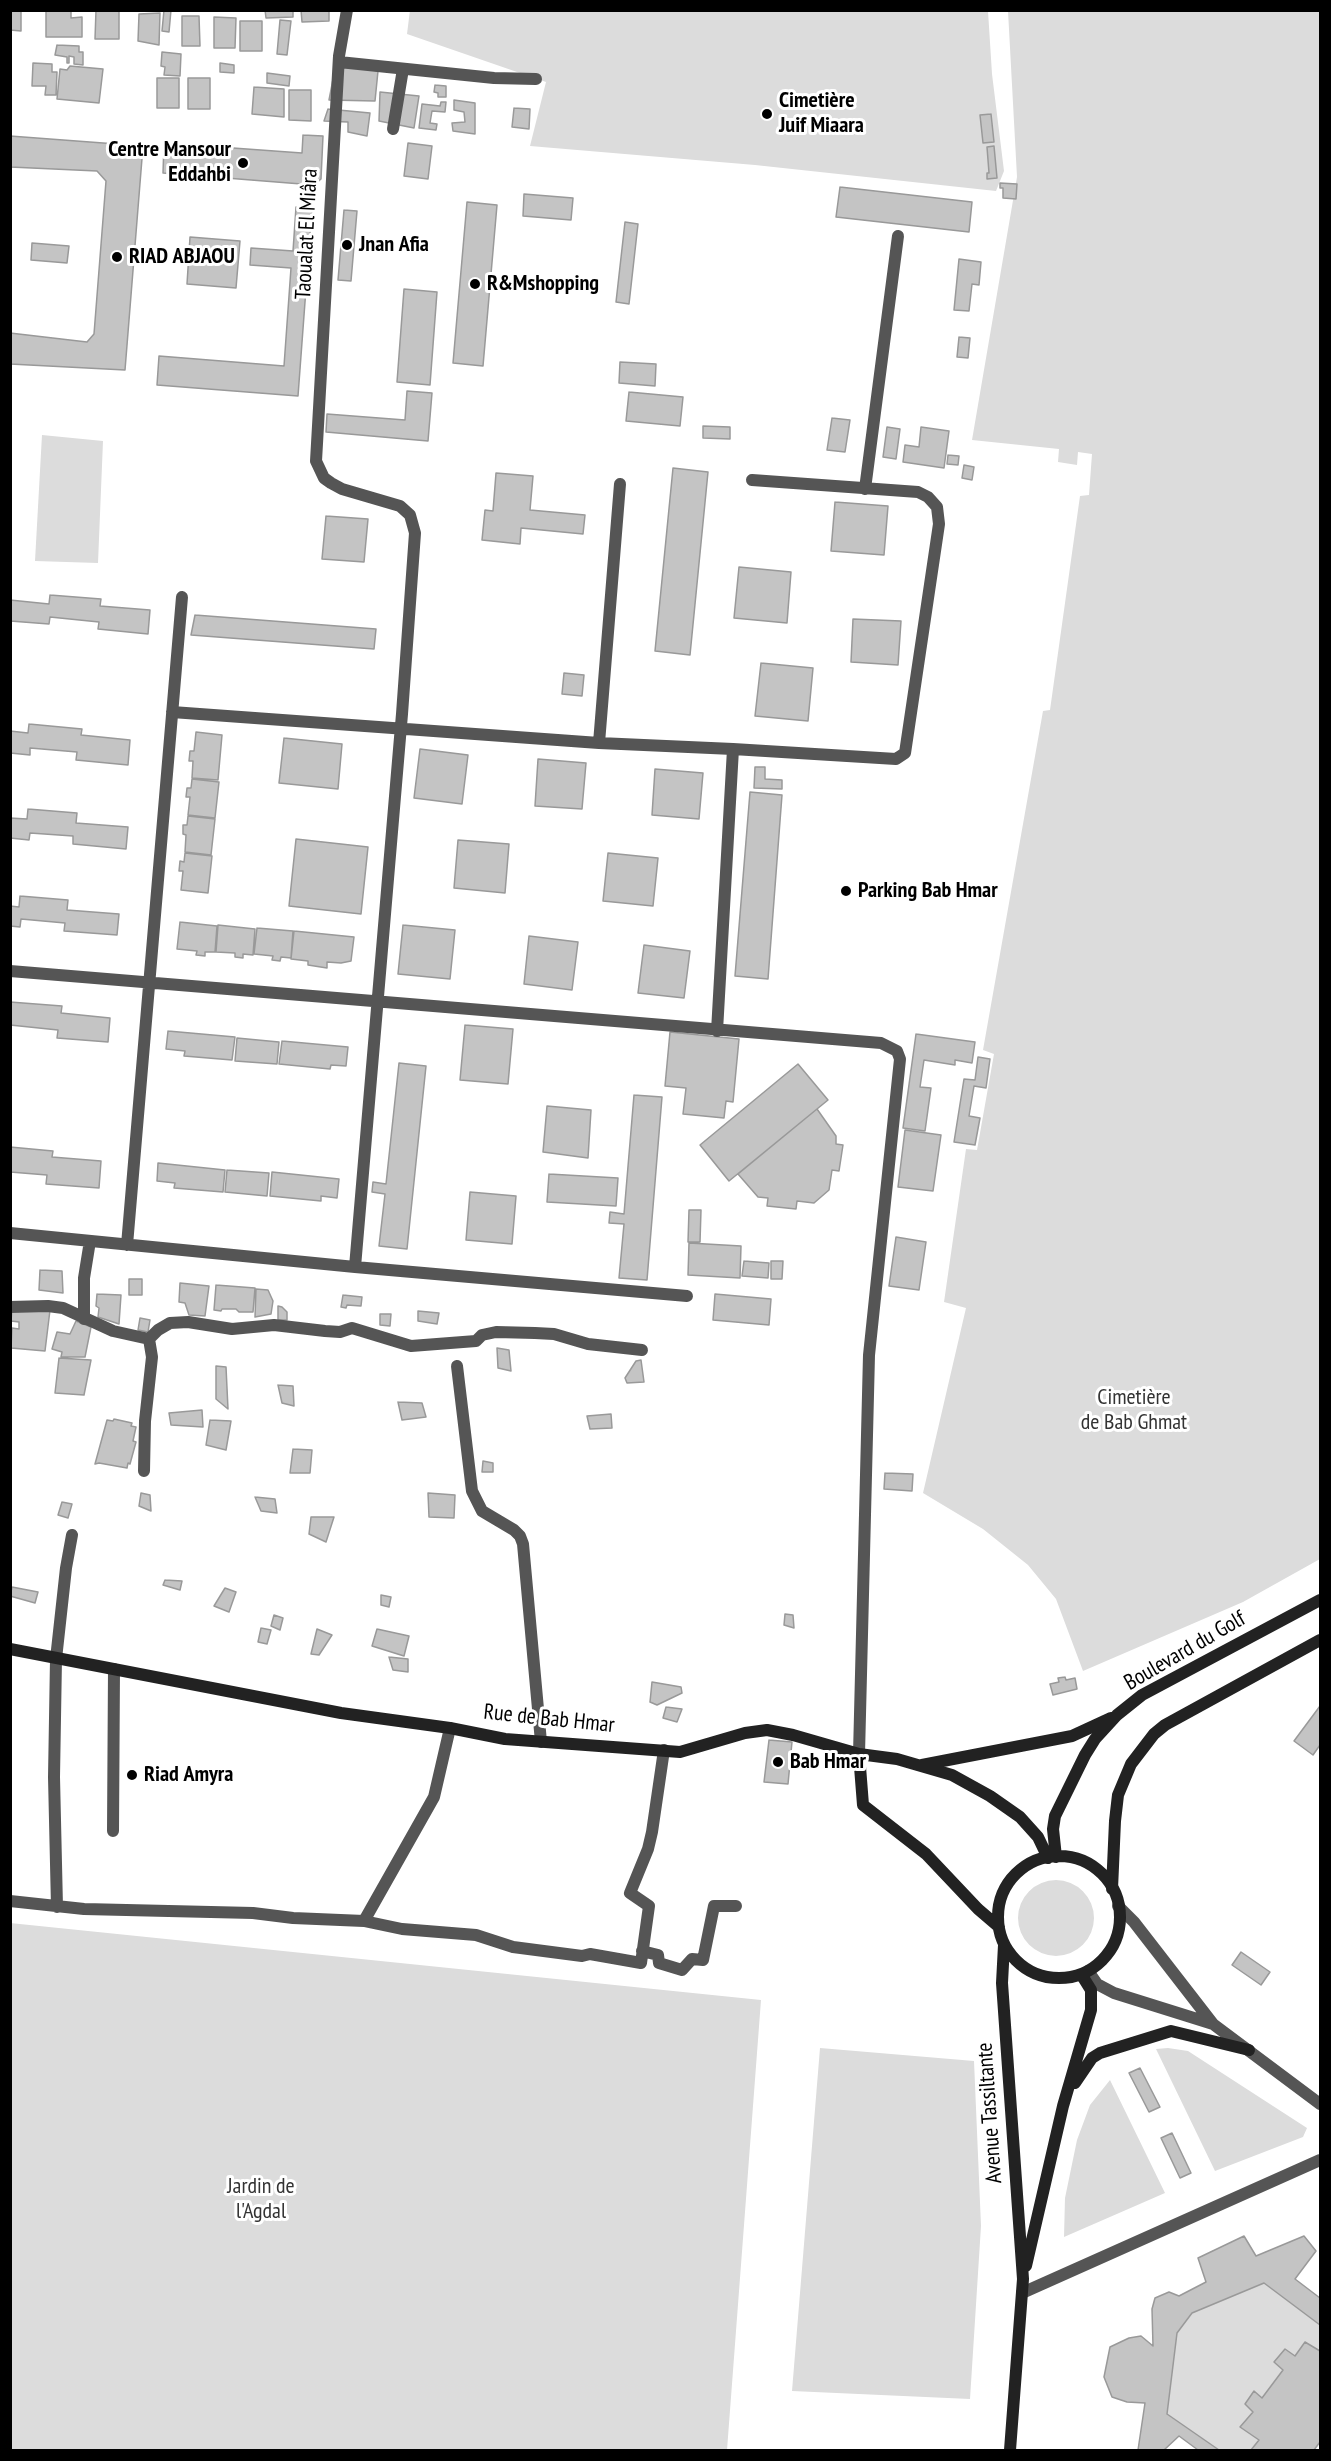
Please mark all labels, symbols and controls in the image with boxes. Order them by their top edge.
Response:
place label: Cimetière Juif Miaara [779,88,864,140]
marker: Cimetière Juif Miaara [760,107,774,121]
place label: Centre Mansour Eddahbi [108,137,231,188]
marker: Centre Mansour Eddahbi [236,156,250,170]
street label: Taoualat El Miâra [290,168,324,300]
place label: Jnan Afia [359,232,429,258]
marker: Jnan Afia [340,238,354,252]
place label: RIAD ABJAOU [129,244,235,270]
marker: RIAD ABJAOU [110,250,124,264]
place label: R&Mshopping [487,271,599,297]
marker: R&Mshopping [468,277,482,291]
place label: Parking Bab Hmar [858,878,998,904]
marker: Parking Bab Hmar [839,884,853,898]
park label: Cimetière de Bab Ghmat [1081,1385,1187,1436]
street label: Boulevard du Golf [1120,1606,1250,1696]
street label: Rue de Bab Hmar [482,1699,616,1739]
place label: Bab Hmar [790,1749,866,1775]
marker: Bab Hmar [771,1755,785,1769]
place label: Riad Amyra [144,1762,233,1788]
marker: Riad Amyra [125,1768,139,1782]
street label: Avenue Tassiltante [972,2042,1008,2184]
park label: Jardin de l'Agdal [227,2174,295,2226]

